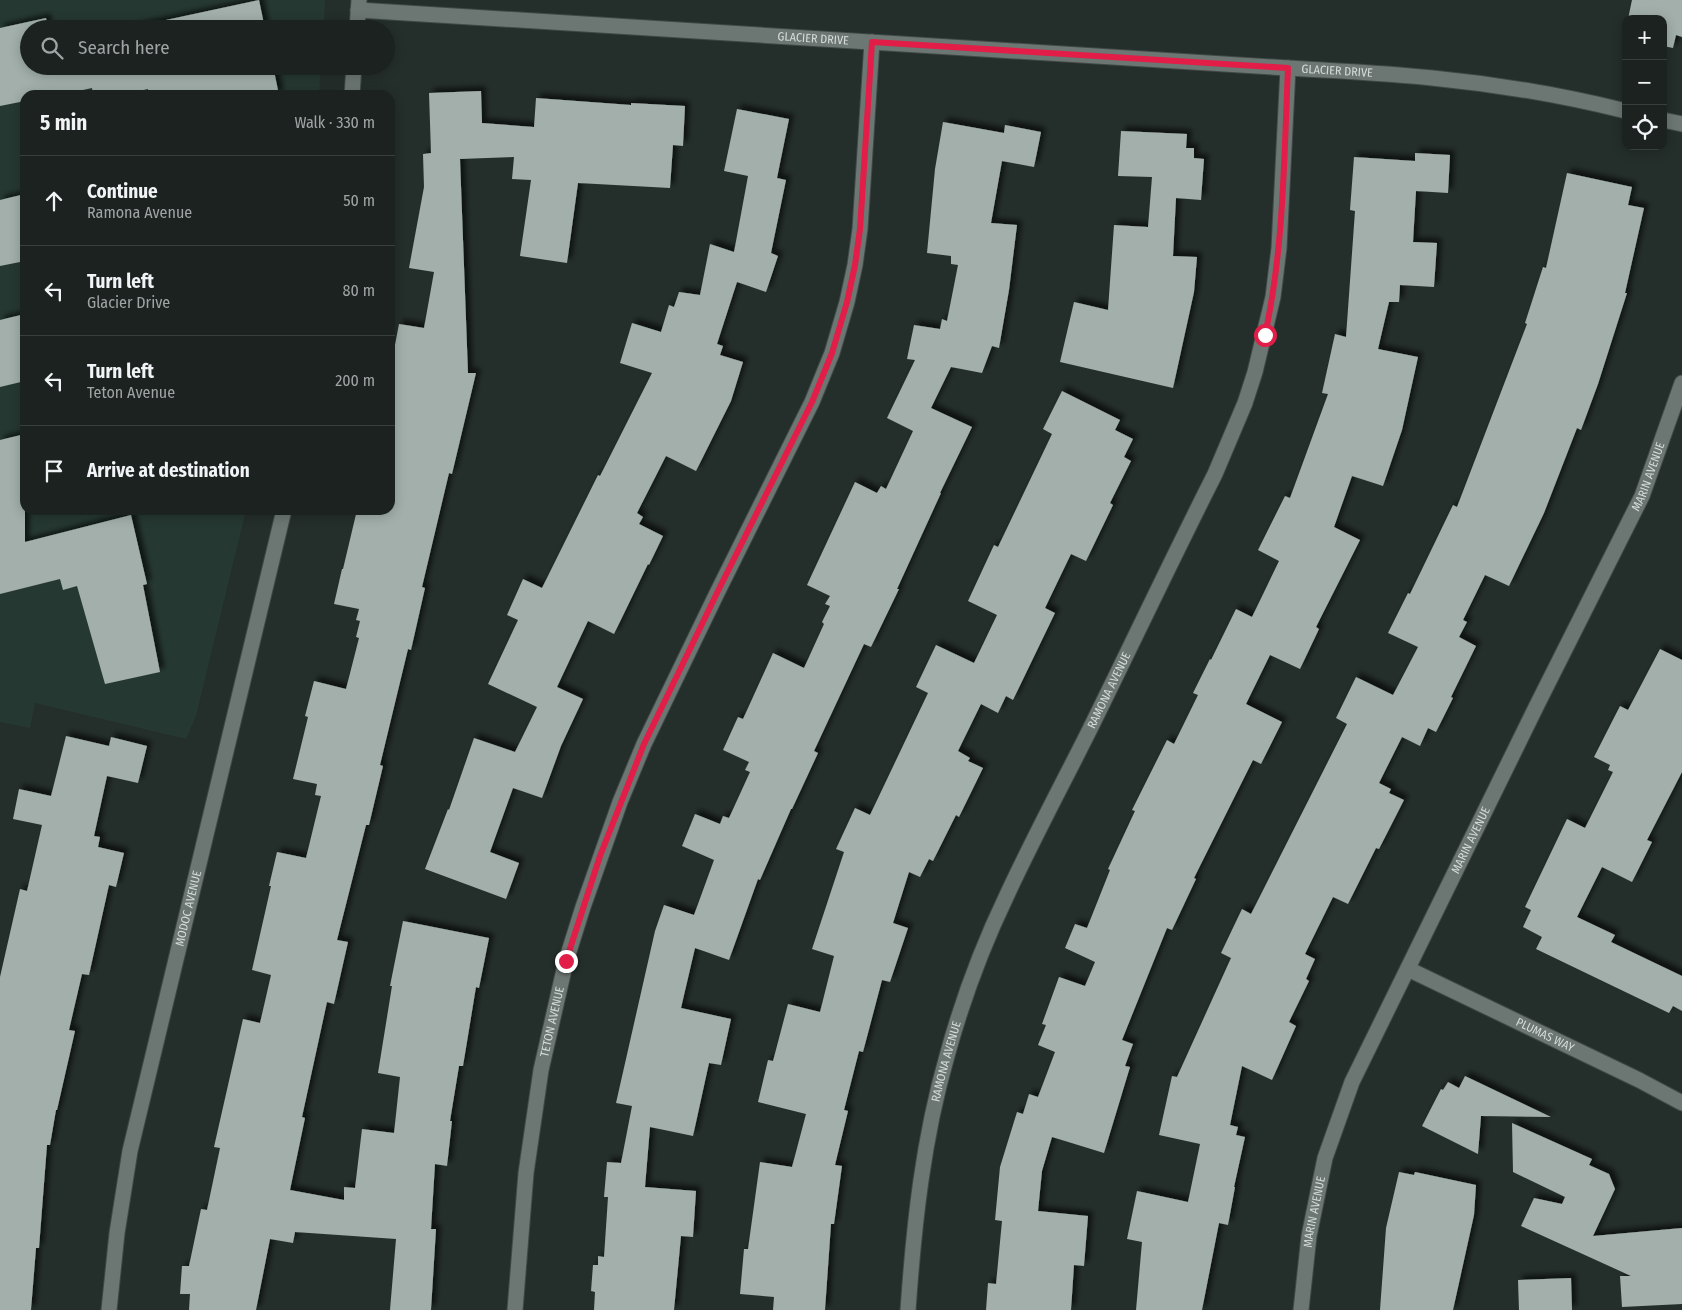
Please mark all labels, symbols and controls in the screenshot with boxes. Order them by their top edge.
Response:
map controls [1622,15,1667,150]
button: + [1622,15,1667,60]
search box [20,20,395,75]
street label: GLACIER DRIVE [777,29,849,48]
icon: search [38,34,66,62]
text: Search here [78,36,170,59]
button: − [1622,60,1667,105]
street label: GLACIER DRIVE [1301,62,1373,80]
button: locate [1622,105,1667,150]
text: 5 min [40,110,87,136]
text: Walk · 330 m [294,113,375,132]
text: Continue [87,180,158,203]
icon: ahead [40,187,68,215]
text: 50 m [343,191,375,210]
text: Ramona Avenue [87,203,192,222]
text: Turn left [87,270,154,293]
icon: left [40,277,68,305]
text: 80 m [343,281,375,300]
text: Glacier Drive [87,293,170,312]
route start [1254,324,1277,347]
text: Turn left [87,360,154,383]
icon: left [40,367,68,395]
text: 200 m [335,371,375,390]
text: Teton Avenue [87,383,175,402]
street label: MARIN AVENUE [1629,440,1668,513]
icon: arrive [40,457,68,485]
text: Arrive at destination [87,459,250,482]
street label: RAMONA AVENUE [1084,650,1134,731]
street label: MARIN AVENUE [1448,804,1493,876]
street label: MODOC AVENUE [172,869,204,948]
route end [555,950,578,973]
street label: TETON AVENUE [537,985,567,1058]
street label: PLUMAS WAY [1514,1015,1576,1055]
street label: RAMONA AVENUE [928,1019,964,1103]
street label: MARIN AVENUE [1301,1175,1328,1248]

